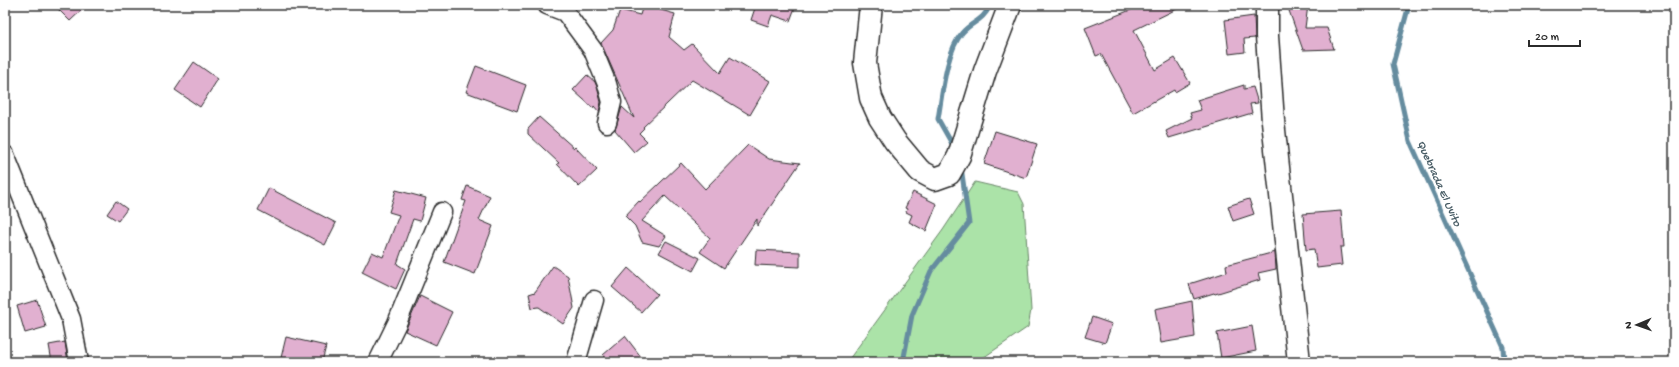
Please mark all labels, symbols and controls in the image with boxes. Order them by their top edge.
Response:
scale bar [1529,22,1580,48]
text: 20 m [1535,31,1560,45]
water label: Quebrada El Uvito [1413,139,1464,230]
north arrow [1617,305,1657,345]
text: N [1623,321,1635,329]

